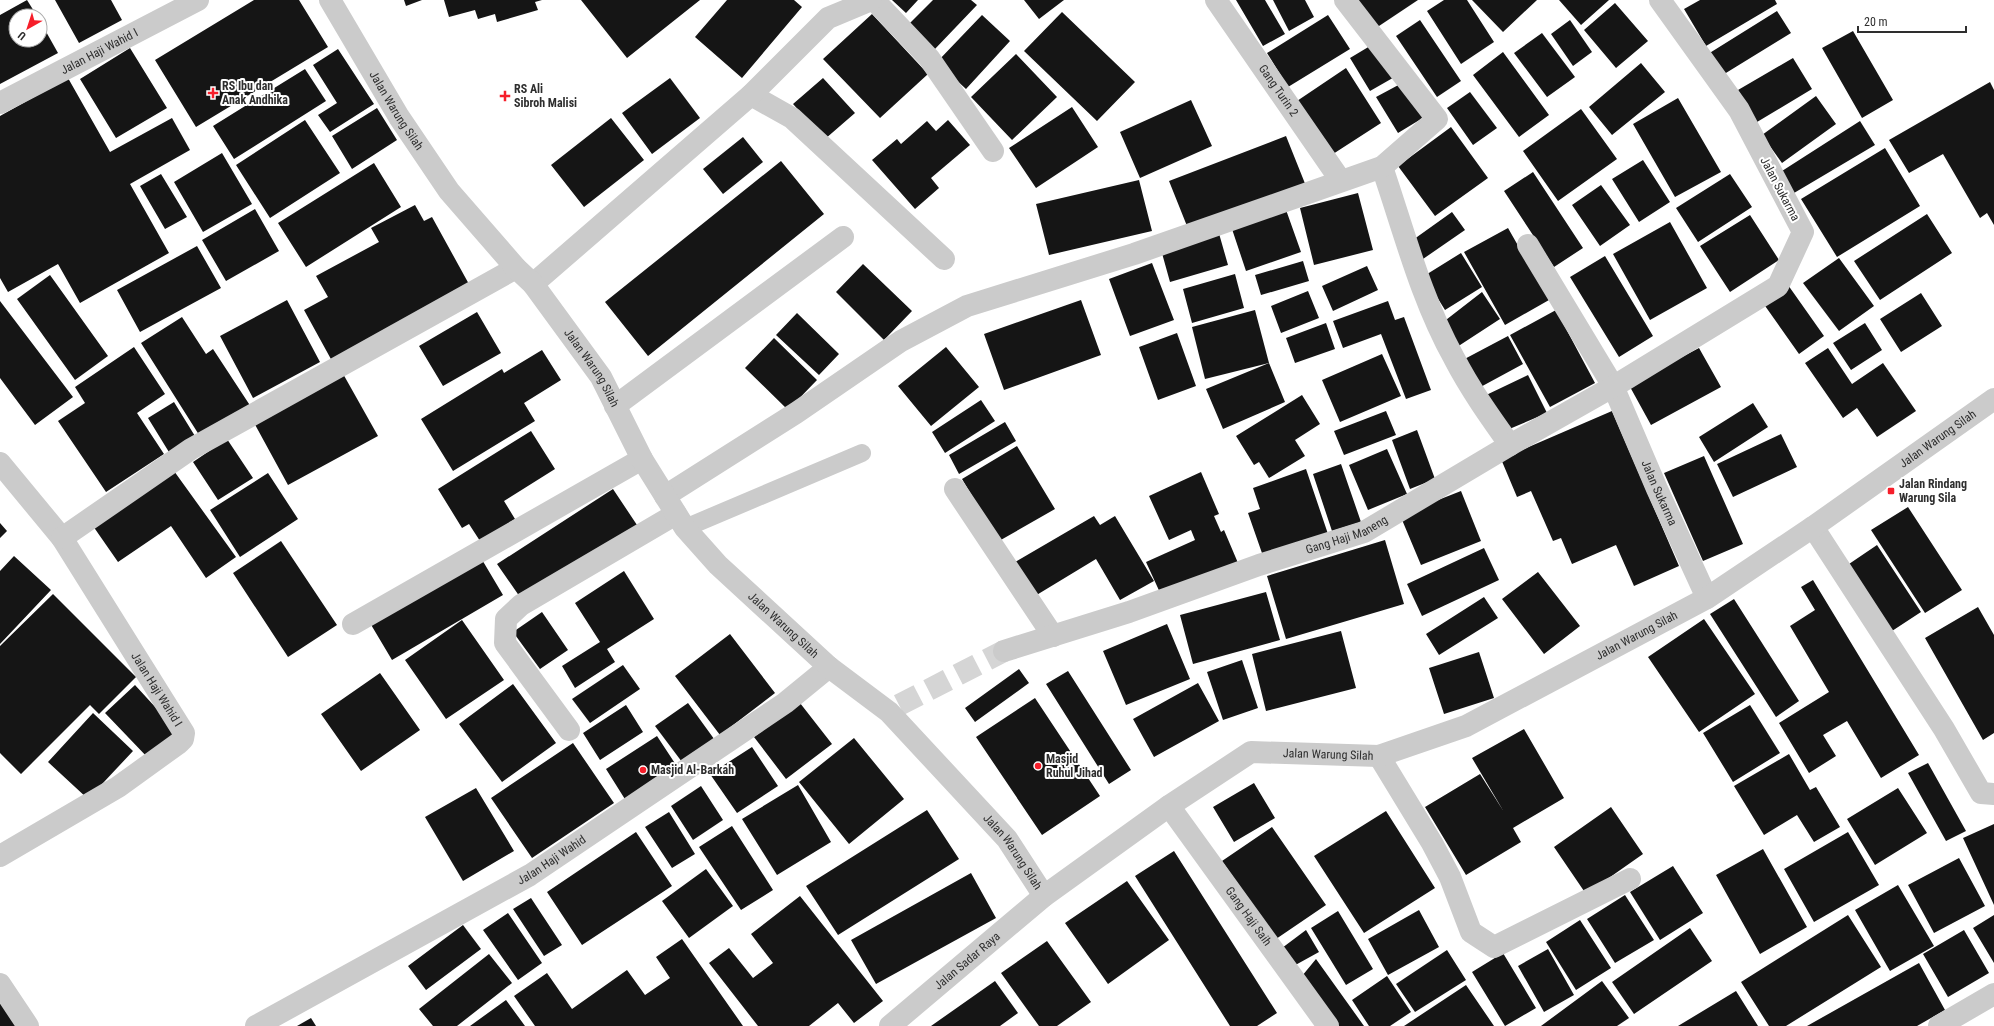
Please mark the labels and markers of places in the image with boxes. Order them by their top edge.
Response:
place label: RS Ibu dan Anak Andhika [222,79,288,107]
place label: RS Ali Sibroh Malisi [514,82,577,110]
marker: RS Ibu dan Anak Andhika [207,87,219,99]
marker: RS Ali Sibroh Malisi [499,90,511,102]
place label: Jalan Rindang Warung Sila [1899,477,1967,505]
marker: Jalan Rindang Warung Sila [1886,486,1896,496]
place label: Masjid Ruhul Jihad [1046,752,1103,780]
marker: Masjid Ruhul Jihad [1033,761,1043,771]
place label: Masjid Al-Barkah [651,763,734,777]
marker: Masjid Al-Barkah [638,765,648,775]

